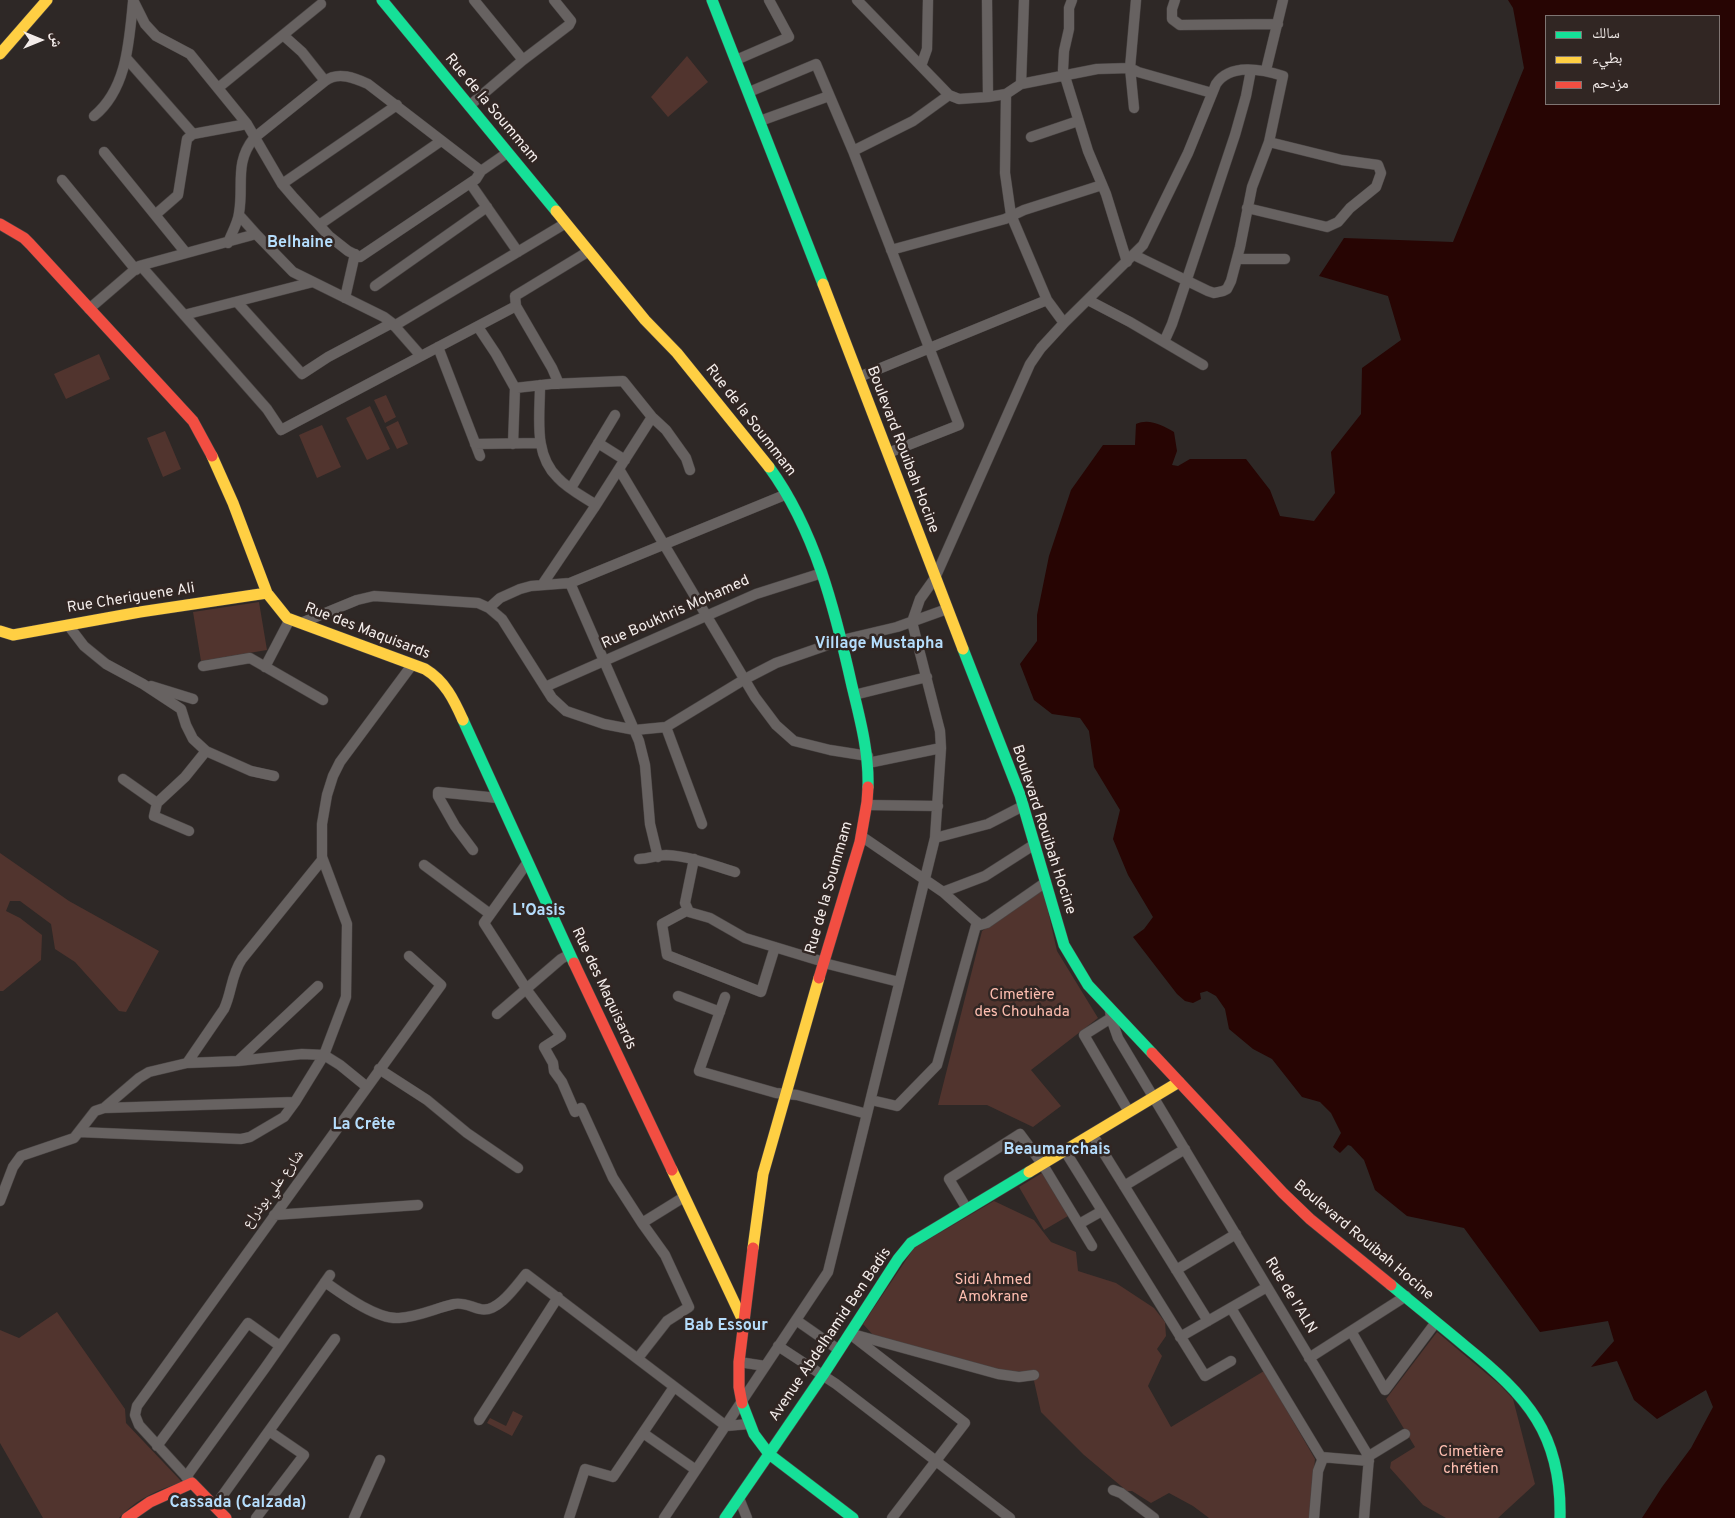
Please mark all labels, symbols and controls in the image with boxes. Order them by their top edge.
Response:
north arrow [15,15,65,65]
legend [1545,15,1720,105]
text: سالك [1592,25,1620,44]
text: ش [47,33,64,47]
text: بطيء [1592,50,1622,69]
street label: Rue de la Soummam [440,51,542,167]
text: مزدحم [1592,75,1629,94]
district label: Belhaine [267,234,333,254]
street label: Rue de la Soummam [701,361,799,481]
street label: Boulevard Rouibah Hocine [862,364,942,536]
street label: Rue Boukhris Mohamed [599,572,753,654]
street label: Rue Cheriguene Ali [66,580,196,618]
street label: Rue des Maquisards [302,600,432,664]
district label: Village Mustapha [815,635,943,655]
street label: Boulevard Rouibah Hocine [1007,743,1079,917]
street label: Rue de la Soummam [802,820,858,956]
district label: L'Oasis [512,902,566,922]
street label: Rue des Maquisards [567,925,639,1053]
park label: Cimetière des Chouhada [974,987,1070,1022]
district label: La Crête [333,1116,395,1136]
district label: Beaumarchais [1003,1141,1111,1161]
street label: شارع علي بوذراع [239,1147,309,1233]
street label: Boulevard Rouibah Hocine [1289,1177,1437,1305]
street label: Avenue Abdelhamid Ben Badis [766,1245,896,1425]
street label: Rue de l'ALN [1260,1255,1320,1337]
park label: Sidi Ahmed Amokrane [954,1272,1032,1307]
district label: Bab Essour [684,1317,768,1337]
park label: Cimetière chrétien [1438,1444,1504,1479]
district label: Cassada (Calzada) [170,1494,306,1514]

